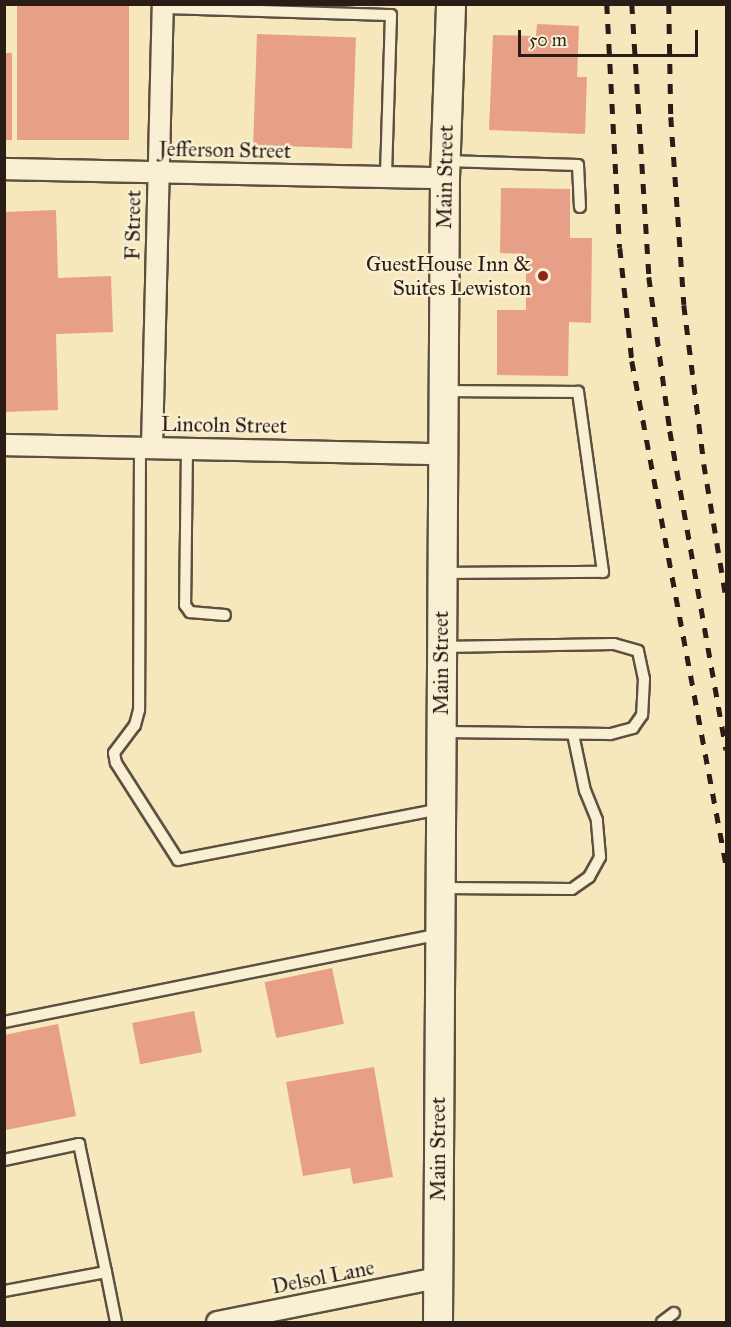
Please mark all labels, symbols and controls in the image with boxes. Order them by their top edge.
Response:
scale bar [521,18,701,56]
text: 50 m [529,29,567,51]
street label: Main Street [431,125,459,229]
street label: Jefferson Street [159,136,291,164]
street label: F Street [120,190,146,260]
place label: GuestHouse Inn & Suites Lewiston [366,251,531,301]
marker: GuestHouse Inn & Suites Lewiston [536,269,550,283]
street label: Lincoln Street [161,411,287,439]
street label: Main Street [428,611,454,715]
street label: Main Street [425,1097,451,1201]
street label: Delsol Lane [270,1255,376,1299]

